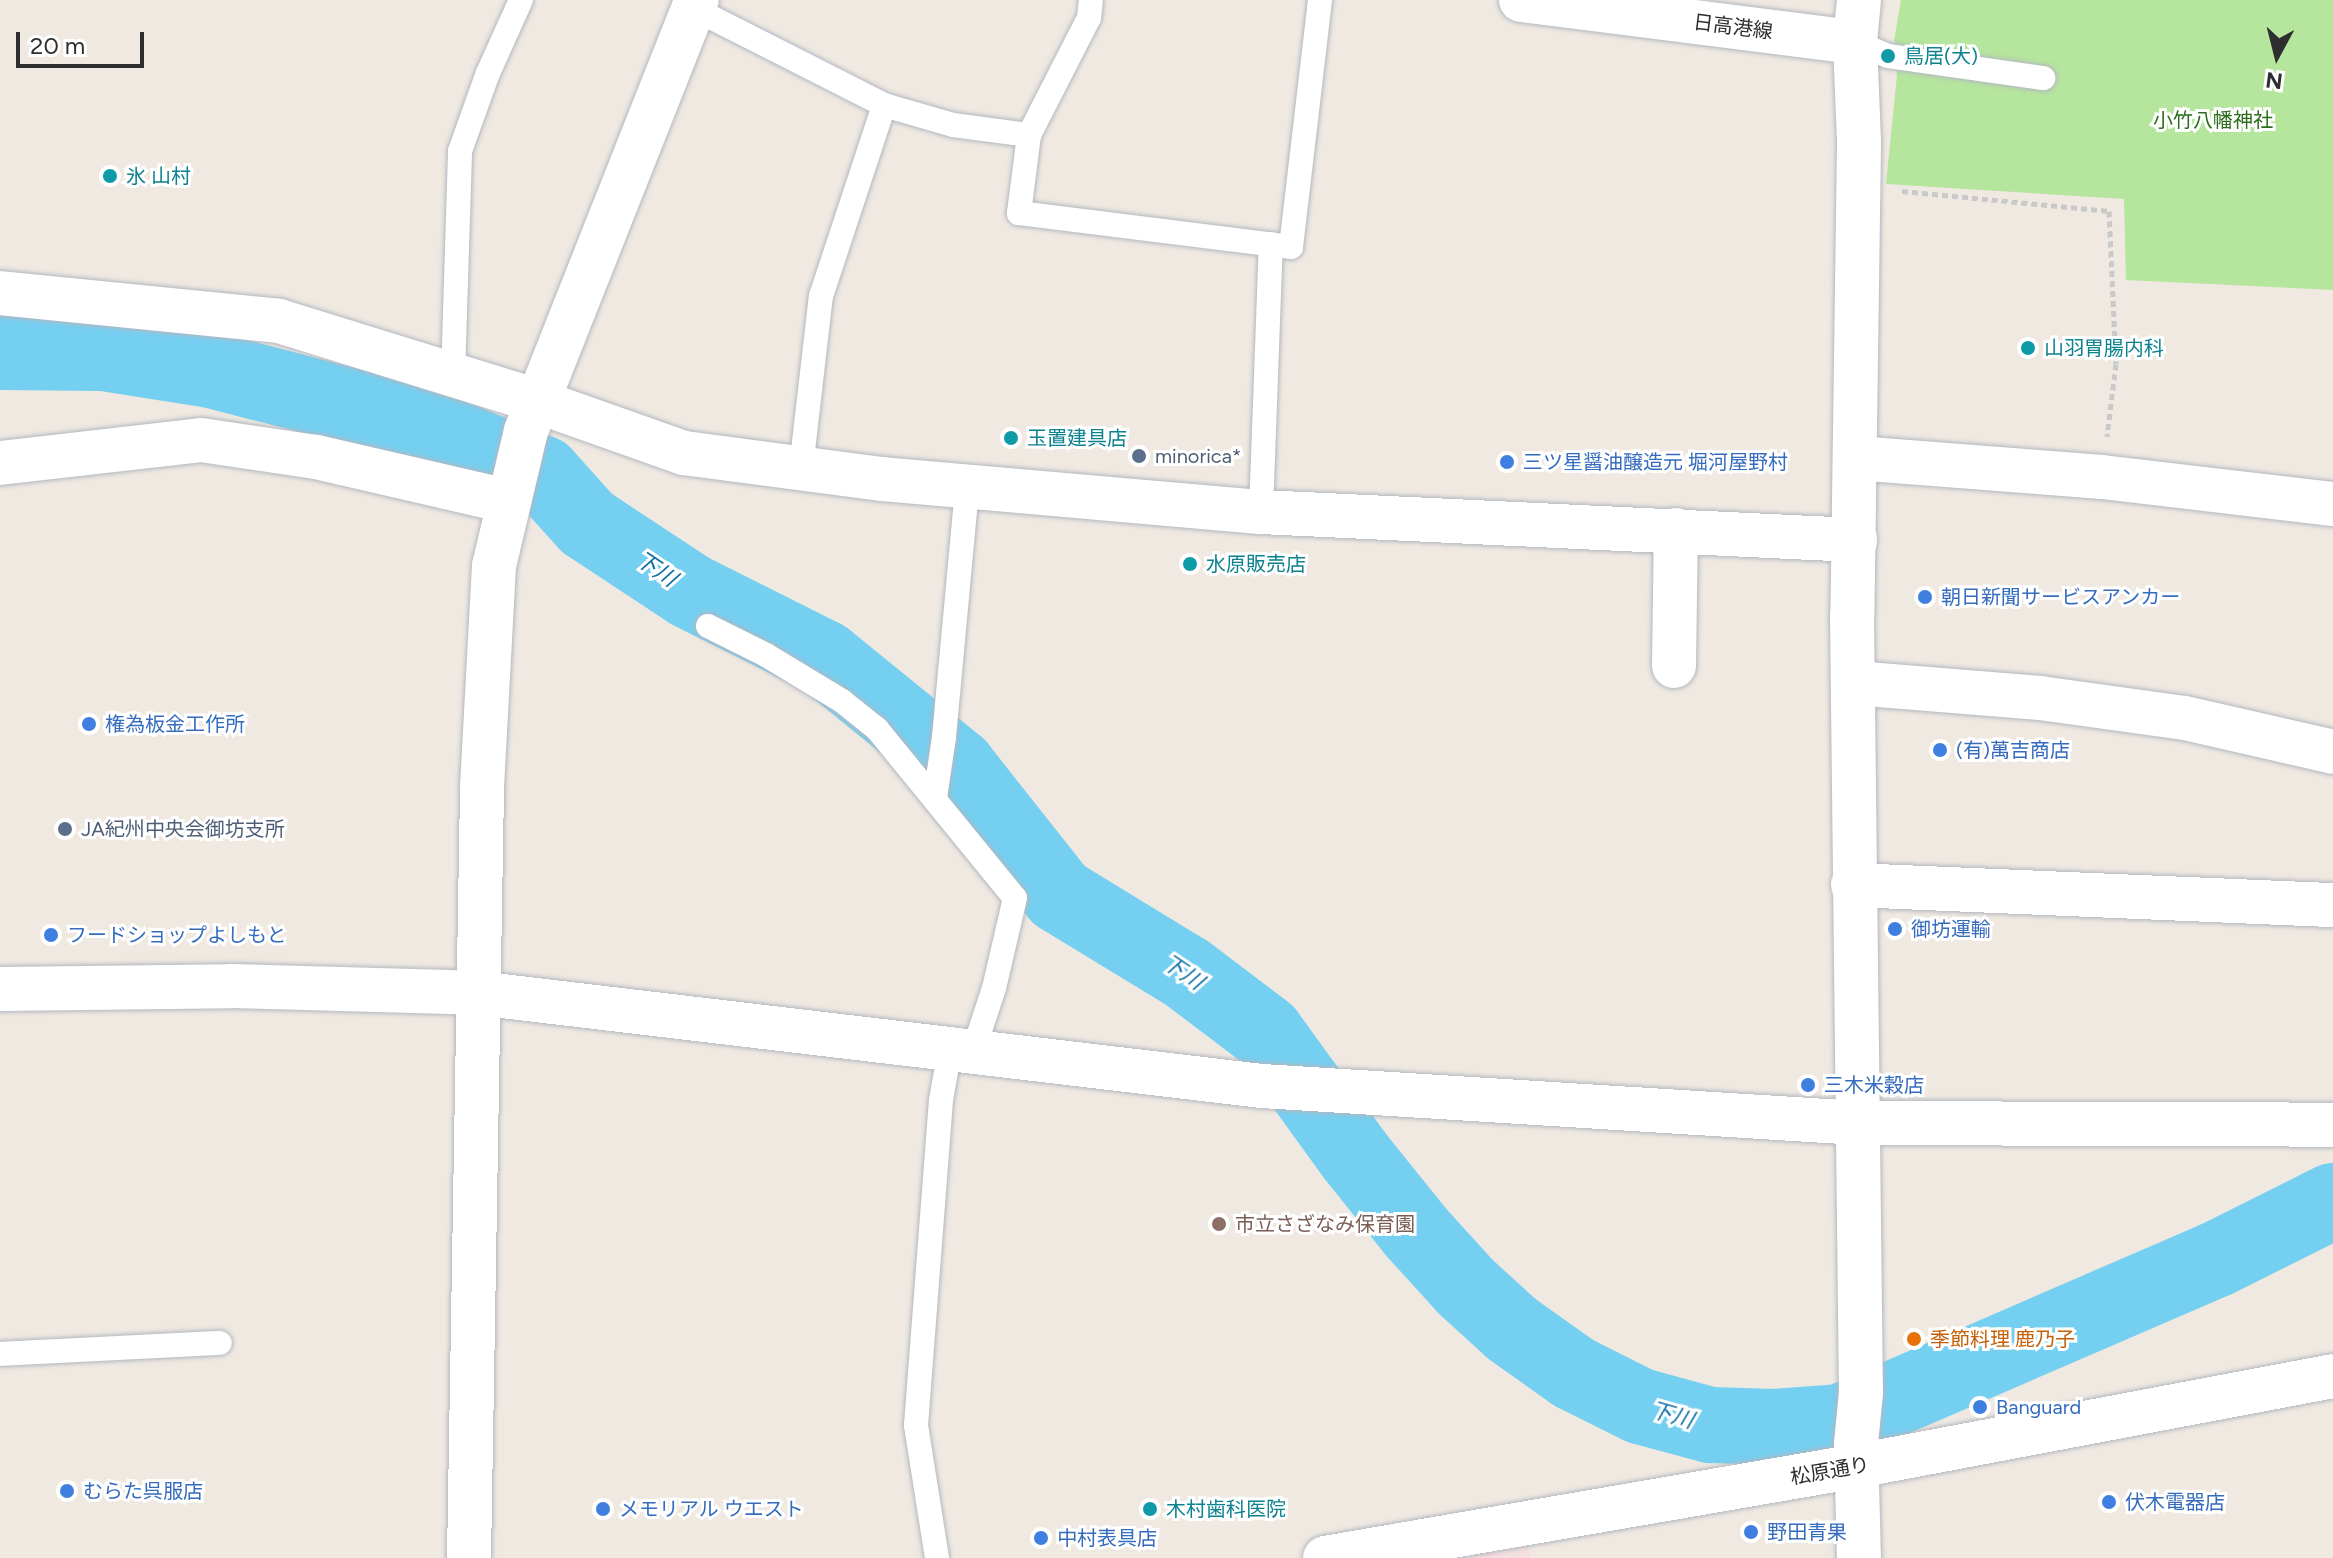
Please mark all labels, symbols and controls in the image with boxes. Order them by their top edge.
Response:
street label: 日高港線 [1692,10,1774,44]
scale bar [20,16,148,66]
north arrow [2237,16,2317,96]
text: 20 m [30,31,85,60]
place label: 鳥居(大) [1904,44,1978,68]
marker: 鳥居(大) [1879,47,1897,65]
text: N [2264,66,2284,95]
park label: 小竹八幡神社 [2153,108,2273,132]
place label: 氷 山村 [126,164,191,188]
marker: 氷 山村 [101,167,119,185]
place label: 山羽胃腸内科 [2044,336,2164,360]
marker: 山羽胃腸内科 [2019,339,2037,357]
place label: 玉置建具店 [1027,426,1127,450]
marker: 玉置建具店 [1002,429,1020,447]
place label: minorica* [1155,444,1241,468]
marker: minorica* [1130,447,1148,465]
place label: 三ツ星醤油醸造元 堀河屋野村 [1523,450,1788,474]
marker: 三ツ星醤油醸造元 堀河屋野村 [1498,453,1516,471]
water label: 下川 [630,546,682,592]
place label: 水原販売店 [1206,552,1306,576]
marker: 水原販売店 [1181,555,1199,573]
place label: 朝日新聞サービスアンカー [1941,585,2181,609]
marker: 朝日新聞サービスアンカー [1916,588,1934,606]
place label: 権為板金工作所 [105,712,245,736]
marker: 権為板金工作所 [80,715,98,733]
place label: (有)萬吉商店 [1956,738,2070,762]
marker: (有)萬吉商店 [1931,741,1949,759]
place label: JA紀州中央会御坊支所 [81,817,285,841]
marker: JA紀州中央会御坊支所 [56,820,74,838]
place label: 御坊運輸 [1911,917,1991,941]
marker: 御坊運輸 [1886,920,1904,938]
place label: フードショップよしもと [67,923,287,947]
marker: フードショップよしもと [42,926,60,944]
water label: 下川 [1157,949,1209,995]
place label: 三木米穀店 [1824,1073,1924,1097]
marker: 三木米穀店 [1799,1076,1817,1094]
place label: 市立さざなみ保育園 [1235,1212,1415,1236]
marker: 市立さざなみ保育園 [1210,1215,1228,1233]
place label: 季節料理 鹿乃子 [1930,1327,2075,1351]
marker: 季節料理 鹿乃子 [1905,1330,1923,1348]
place label: Banguard [1996,1395,2081,1419]
water label: 下川 [1647,1396,1697,1434]
marker: Banguard [1971,1398,1989,1416]
street label: 松原通り [1789,1452,1871,1490]
place label: むらた呉服店 [83,1479,203,1503]
marker: むらた呉服店 [58,1482,76,1500]
place label: 伏木電器店 [2125,1490,2225,1514]
marker: 伏木電器店 [2100,1493,2118,1511]
place label: メモリアル ウエスト [619,1497,804,1521]
place label: 木村歯科医院 [1166,1497,1286,1521]
marker: メモリアル ウエスト [594,1500,612,1518]
marker: 木村歯科医院 [1141,1500,1159,1518]
place label: 野田青果 [1767,1520,1847,1544]
marker: 野田青果 [1742,1523,1760,1541]
place label: 中村表具店 [1057,1526,1157,1550]
marker: 中村表具店 [1032,1529,1050,1547]

